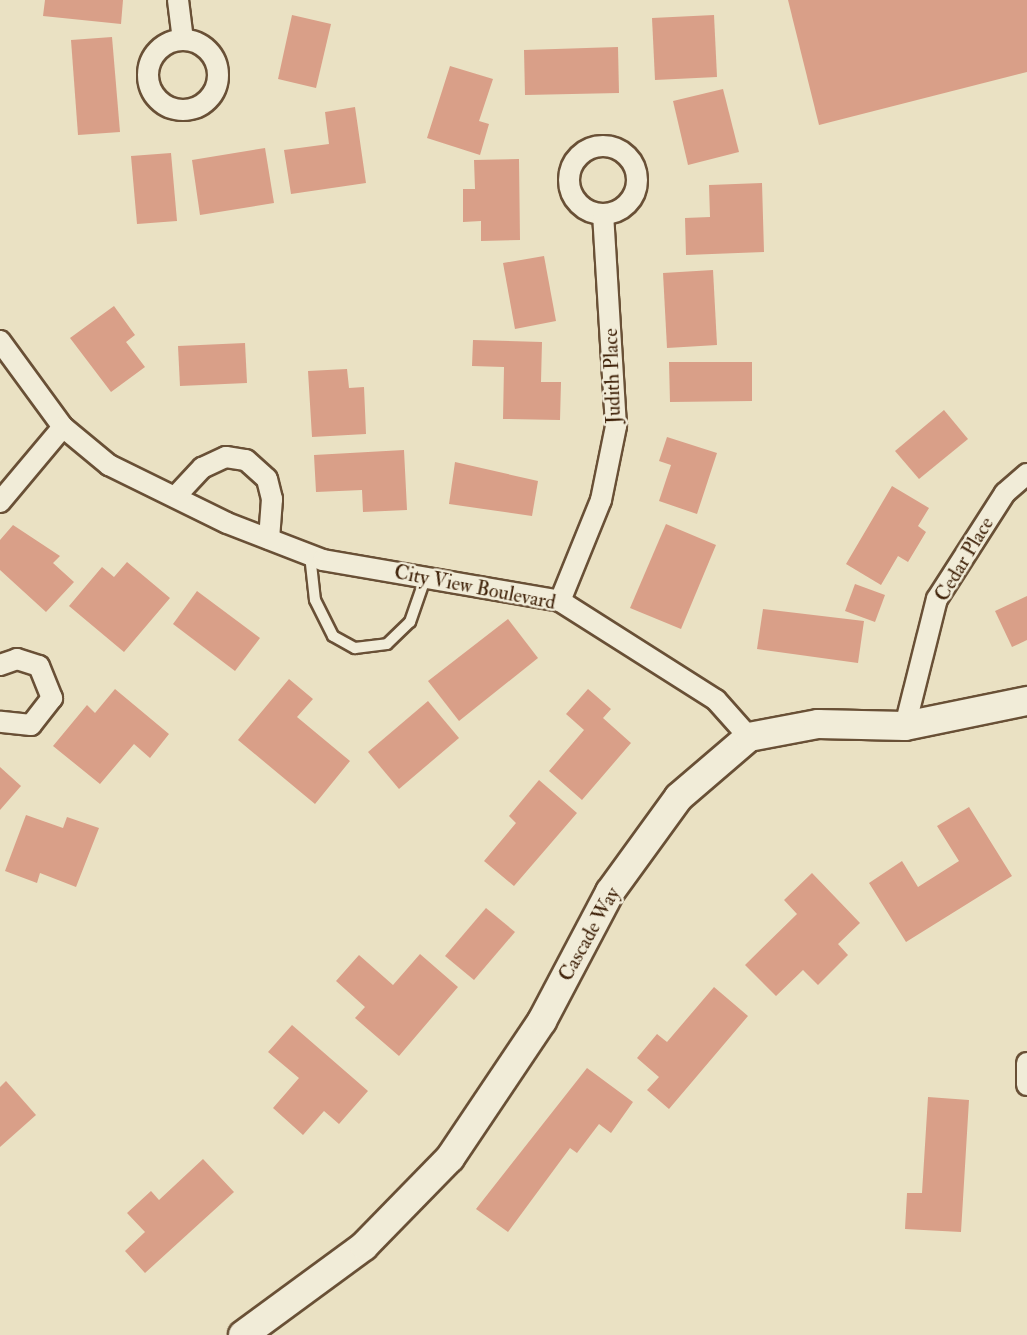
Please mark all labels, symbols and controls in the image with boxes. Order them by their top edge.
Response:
street label: Judith Place [598,328,626,424]
street label: Cedar Place [929,512,999,606]
street label: City View Boulevard [392,560,558,614]
street label: Cascade Way [553,883,625,985]

